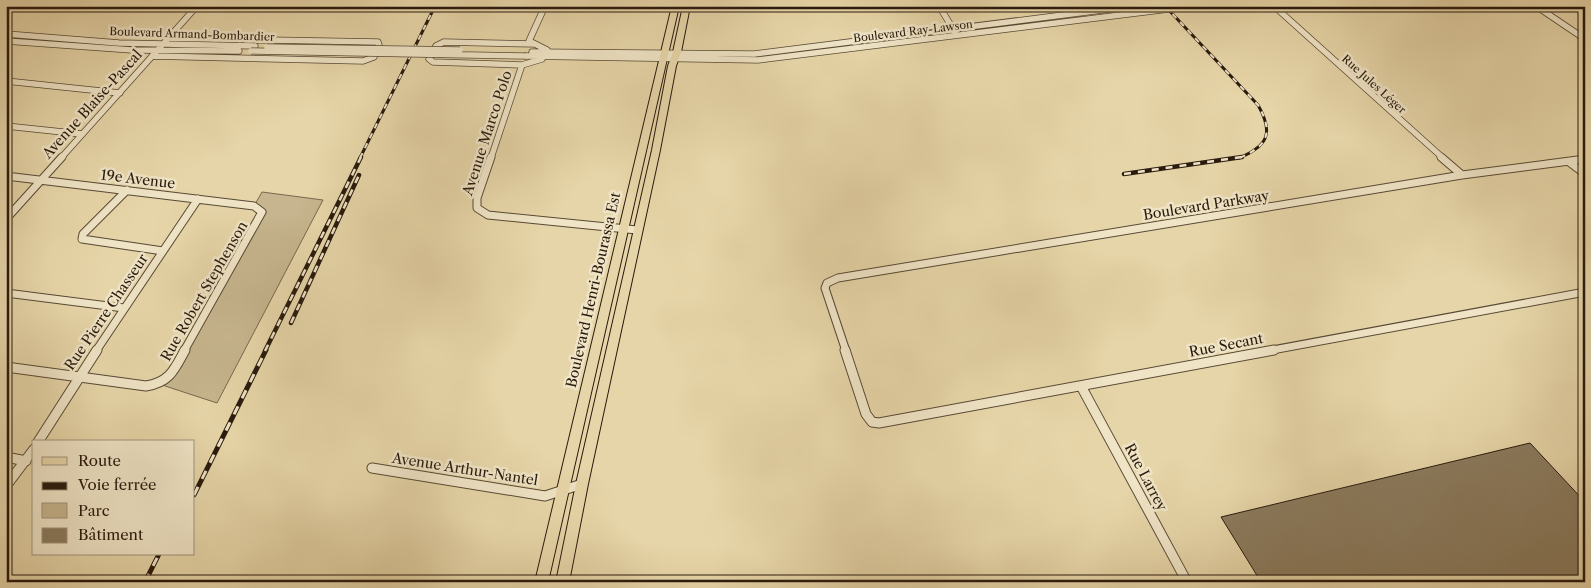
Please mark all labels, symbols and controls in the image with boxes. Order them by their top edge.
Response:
street label: Boulevard Ray-Lawson [852,17,974,45]
street label: Boulevard Armand-Bombardier [109,24,275,44]
street label: Avenue Blaise-Pascal [38,46,146,163]
street label: Rue Jules Léger [1339,52,1409,117]
street label: Avenue Marco Polo [458,68,516,199]
street label: 19e Avenue [100,166,176,193]
street label: Boulevard Parkway [1142,186,1271,224]
street label: Boulevard Henri-Bourassa Est [562,191,624,389]
street label: Rue Robert Stephenson [157,218,252,364]
street label: Rue Pierre Chasseur [60,250,152,374]
street label: Rue Secant [1187,329,1265,361]
legend [32,440,195,556]
street label: Rue Larrey [1121,440,1171,514]
street label: Avenue Arthur-Nantel [390,448,539,489]
text: Route [78,451,121,470]
text: Voie ferrée [77,475,156,494]
text: Parc [78,501,110,520]
text: Bâtiment [78,525,144,544]

